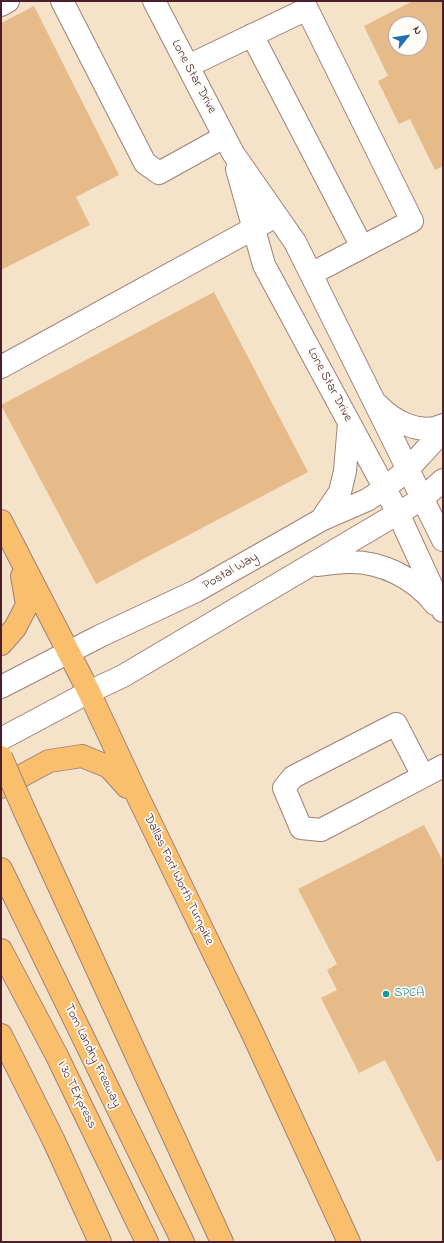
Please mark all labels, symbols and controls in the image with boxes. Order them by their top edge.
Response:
north arrow [388,16,428,56]
text: N [409,23,426,38]
street label: Lone Star Drive [167,37,219,117]
street label: Lone Star Drive [303,345,355,425]
street label: Postal Way [201,550,261,594]
street label: Dallas Fort Worth Turnpike [140,812,216,948]
place label: SPCA [394,986,424,1002]
marker: SPCA [381,989,391,999]
street label: Tom Landry Freeway [60,1002,124,1110]
street label: I 30 TEXpress [53,1059,99,1131]

